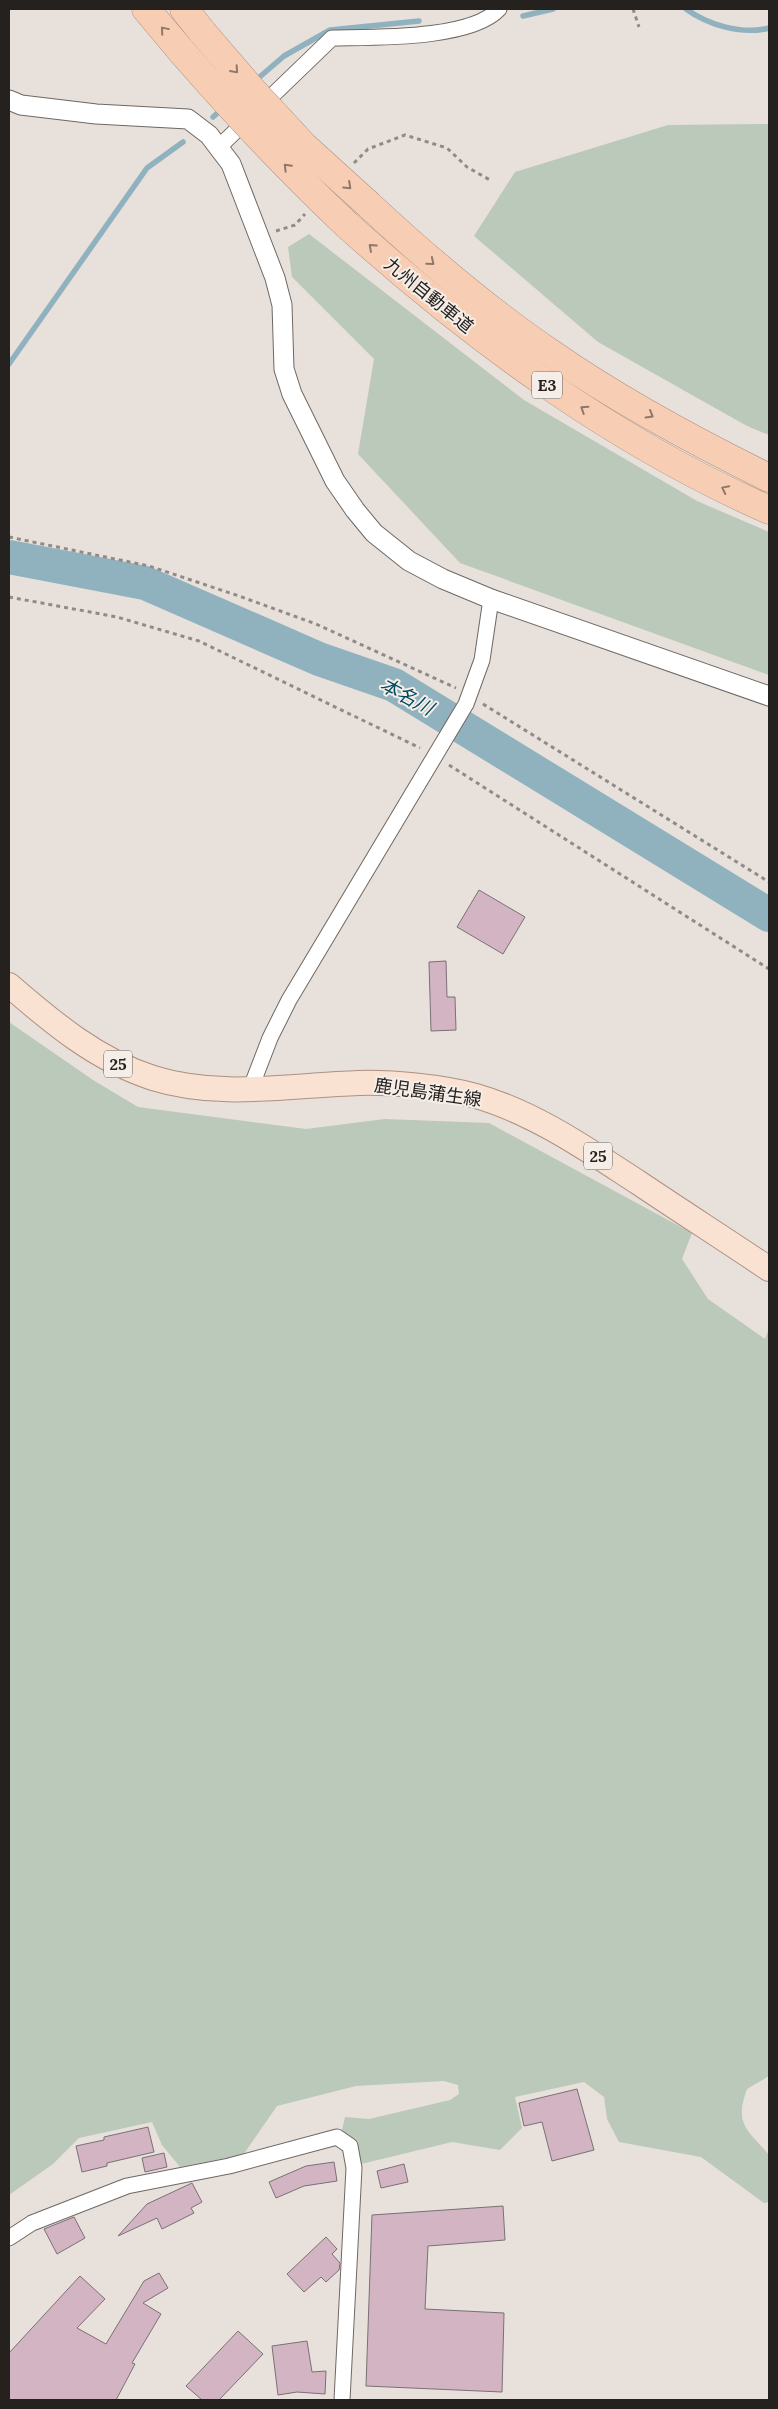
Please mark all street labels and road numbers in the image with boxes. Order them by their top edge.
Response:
street label: 九州自動車道 [380,252,478,338]
road number: E3 [532,372,562,398]
road number: 25 [104,1050,132,1078]
street label: 鹿児島蒲生線 [373,1073,483,1111]
road number: 25 [584,1142,612,1170]

